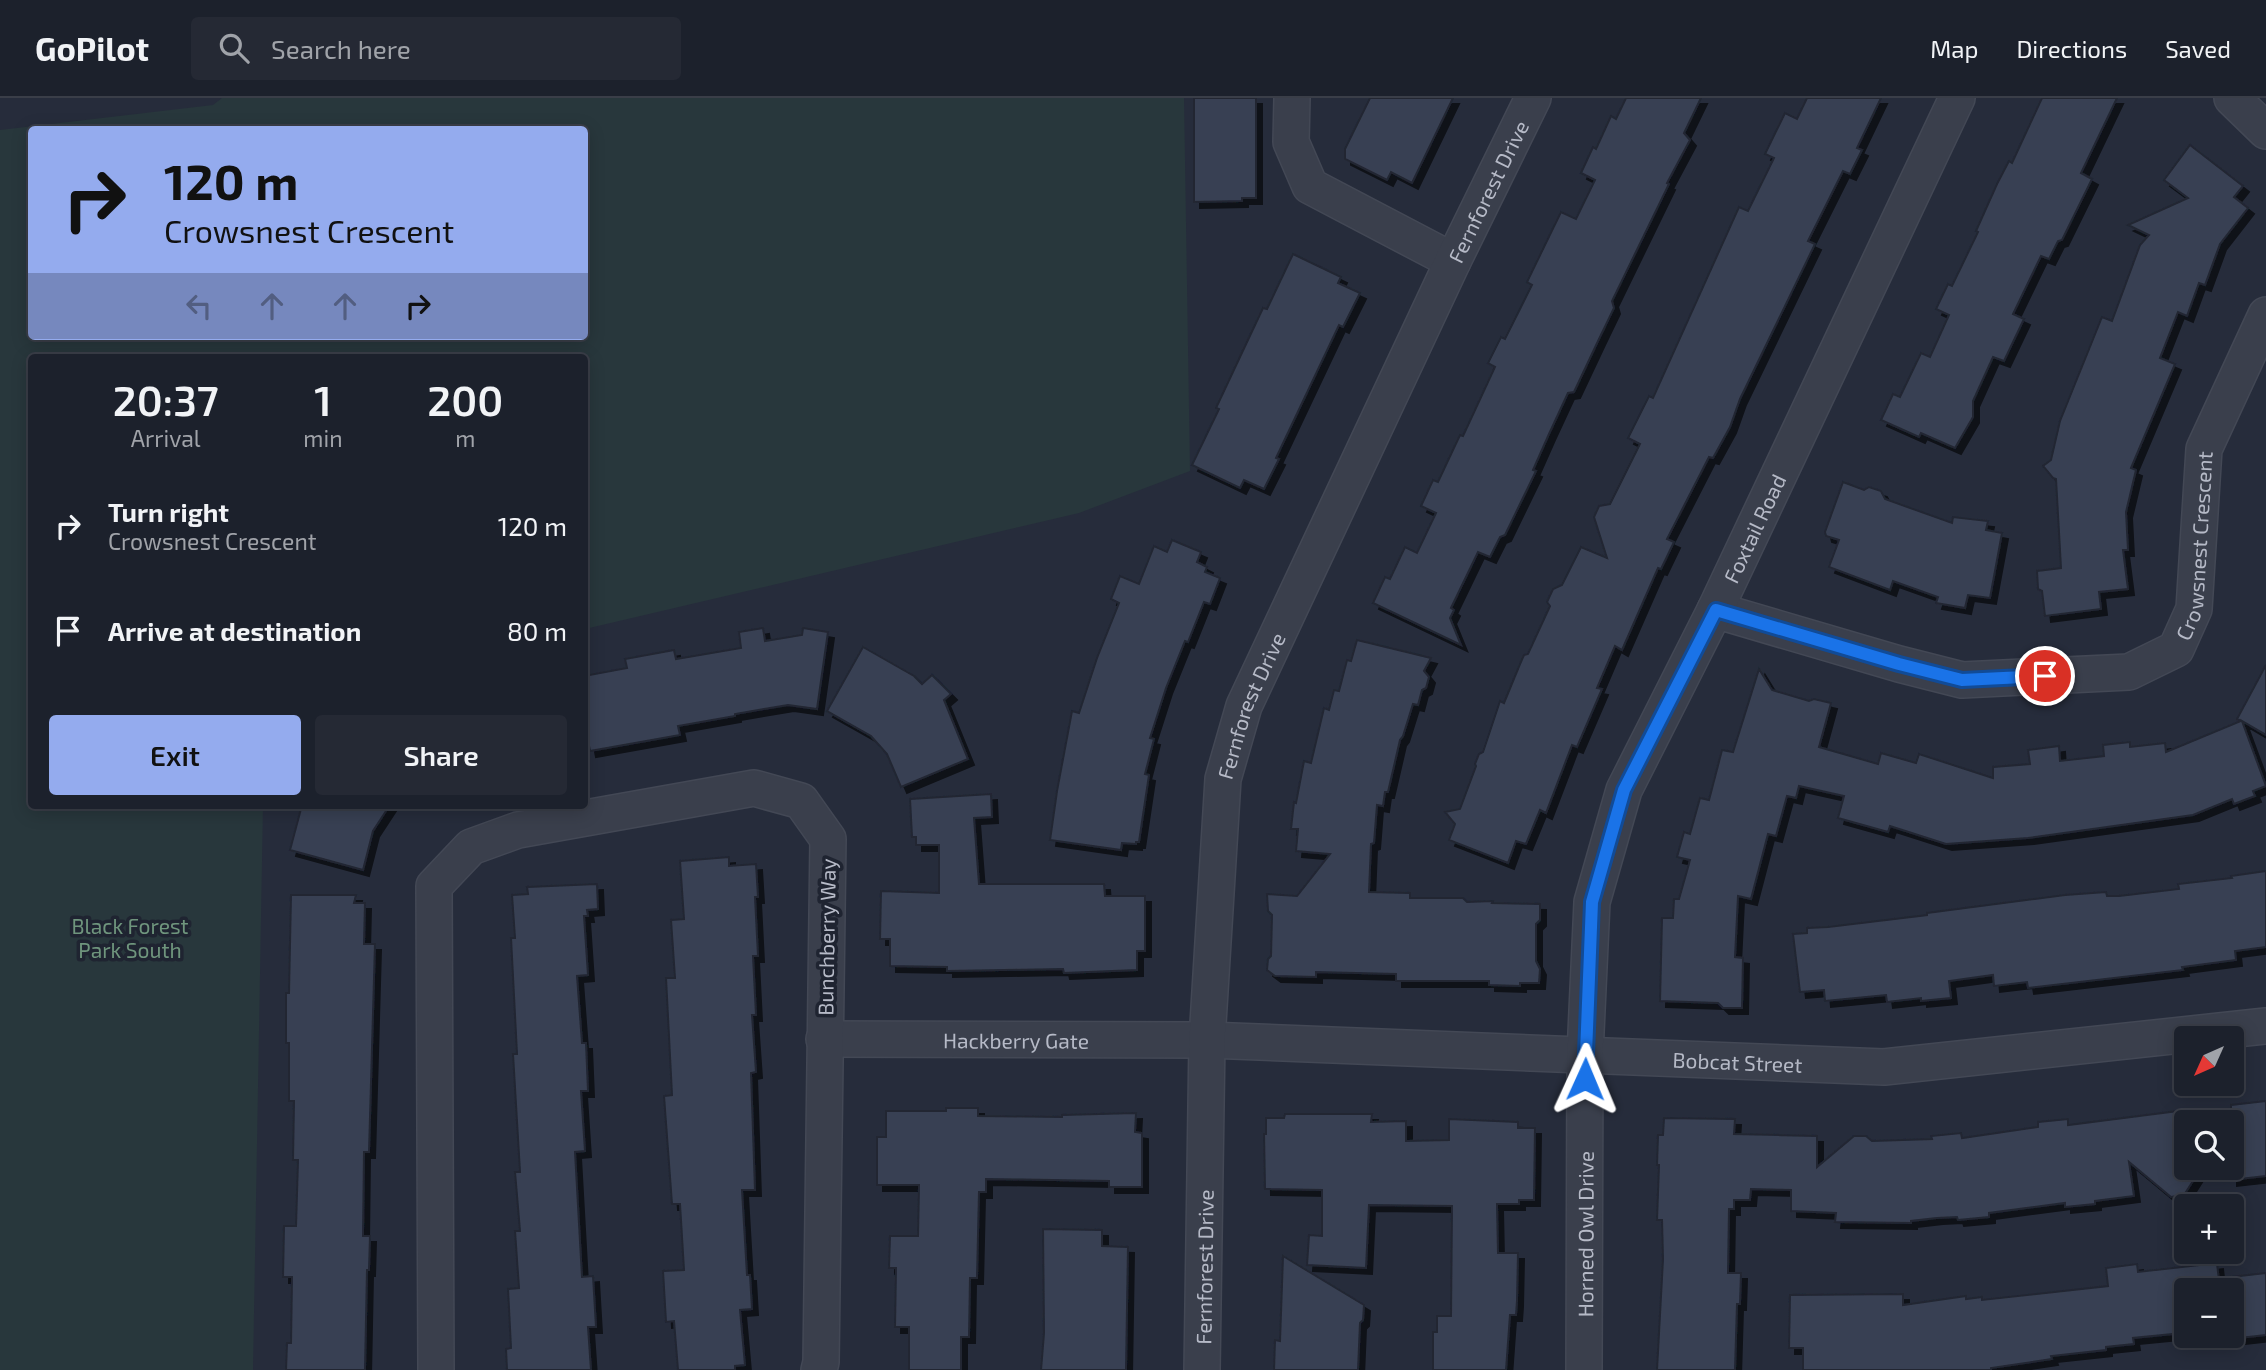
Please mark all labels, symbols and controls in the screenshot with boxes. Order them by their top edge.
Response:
search box [191,17,681,80]
text: GoPilot [35,28,149,68]
icon: search [215,29,253,67]
text: Search here [271,33,411,64]
text: Map [1930,34,1978,63]
text: Directions [2016,34,2127,63]
text: Saved [2165,34,2231,63]
street label: Fernforest Drive [1442,116,1533,266]
text: 120 m [164,151,298,210]
icon: right [49,154,140,245]
text: Crowsnest Crescent [164,211,454,249]
icon: left [180,287,218,325]
icon: ahead [253,287,291,325]
icon: ahead [326,287,364,325]
icon: right [399,287,437,325]
text: 20:37 [113,374,219,424]
text: 1 [314,374,332,424]
text: 200 [427,374,503,424]
text: Arrival [131,424,201,452]
text: min [303,424,343,452]
text: m [455,424,475,452]
street label: Crowsnest Crescent [2169,450,2216,644]
street label: Foxtail Road [1717,470,1790,586]
text: Turn right [108,496,229,527]
icon: right [49,507,87,545]
text: 120 m [498,510,567,541]
text: Crowsnest Crescent [108,527,317,555]
icon: arrive [49,612,87,650]
text: Arrive at destination [108,615,361,646]
text: 80 m [507,615,567,646]
street label: Fernforest Drive [1211,628,1289,782]
pin [2015,646,2075,706]
icon: arrive [2026,657,2064,695]
button: Exit [49,715,301,795]
button: Share [315,715,567,795]
street label: Bunchberry Way [812,858,840,1016]
park label: Black Forest Park South [71,913,189,962]
north arrow [2174,1026,2244,1096]
map controls [2174,1026,2244,1348]
street label: Hackberry Gate [943,1027,1089,1052]
position arrow [1548,1042,1622,1116]
street label: Bobcat Street [1672,1046,1803,1076]
button: search [2174,1110,2244,1180]
street label: Horned Owl Drive [1572,1151,1597,1317]
street label: Fernforest Drive [1190,1189,1217,1345]
button: + [2174,1194,2244,1264]
button: − [2174,1278,2244,1348]

